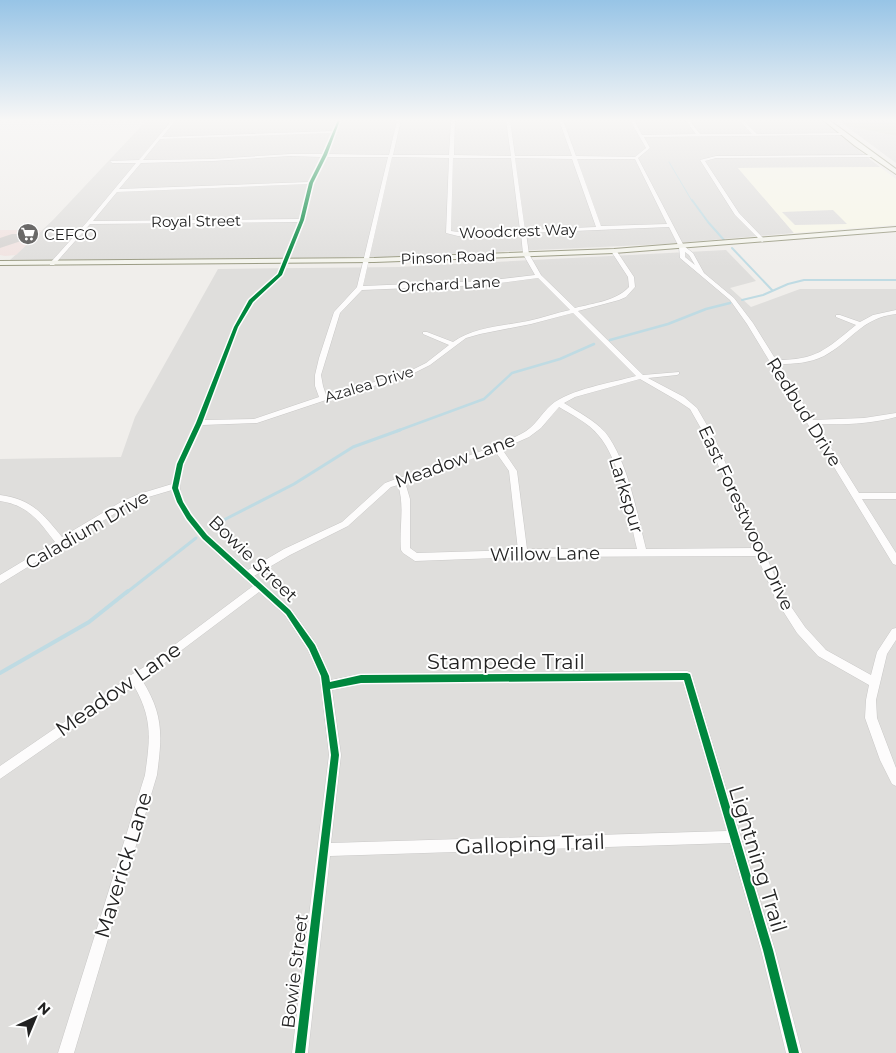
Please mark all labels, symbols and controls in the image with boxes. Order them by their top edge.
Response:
street label: Royal Street [151,211,241,231]
street label: Woodcrest Way [459,219,578,243]
supermarket icon: CEFCO [16,222,40,246]
place label: CEFCO [44,225,97,244]
street label: Pinson Road [400,246,496,268]
street label: Orchard Lane [397,272,501,296]
street label: Redbud Drive [762,353,846,471]
street label: Azalea Drive [322,361,416,407]
street label: East Forestwood Drive [693,422,799,614]
street label: Meadow Lane [392,429,518,493]
street label: Larkspur [604,454,648,536]
street label: Caladium Drive [21,486,153,574]
street label: Bowie Street [204,511,302,607]
street label: Willow Lane [490,542,600,566]
street label: Meadow Lane [50,636,186,742]
street label: Stampede Trail [427,649,585,674]
street label: Lightning Trail [724,783,792,935]
street label: Maverick Lane [89,789,157,941]
street label: Galloping Trail [455,829,605,859]
street label: Bowie Street [277,912,313,1030]
north arrow [10,993,60,1043]
text: N [34,998,54,1019]

